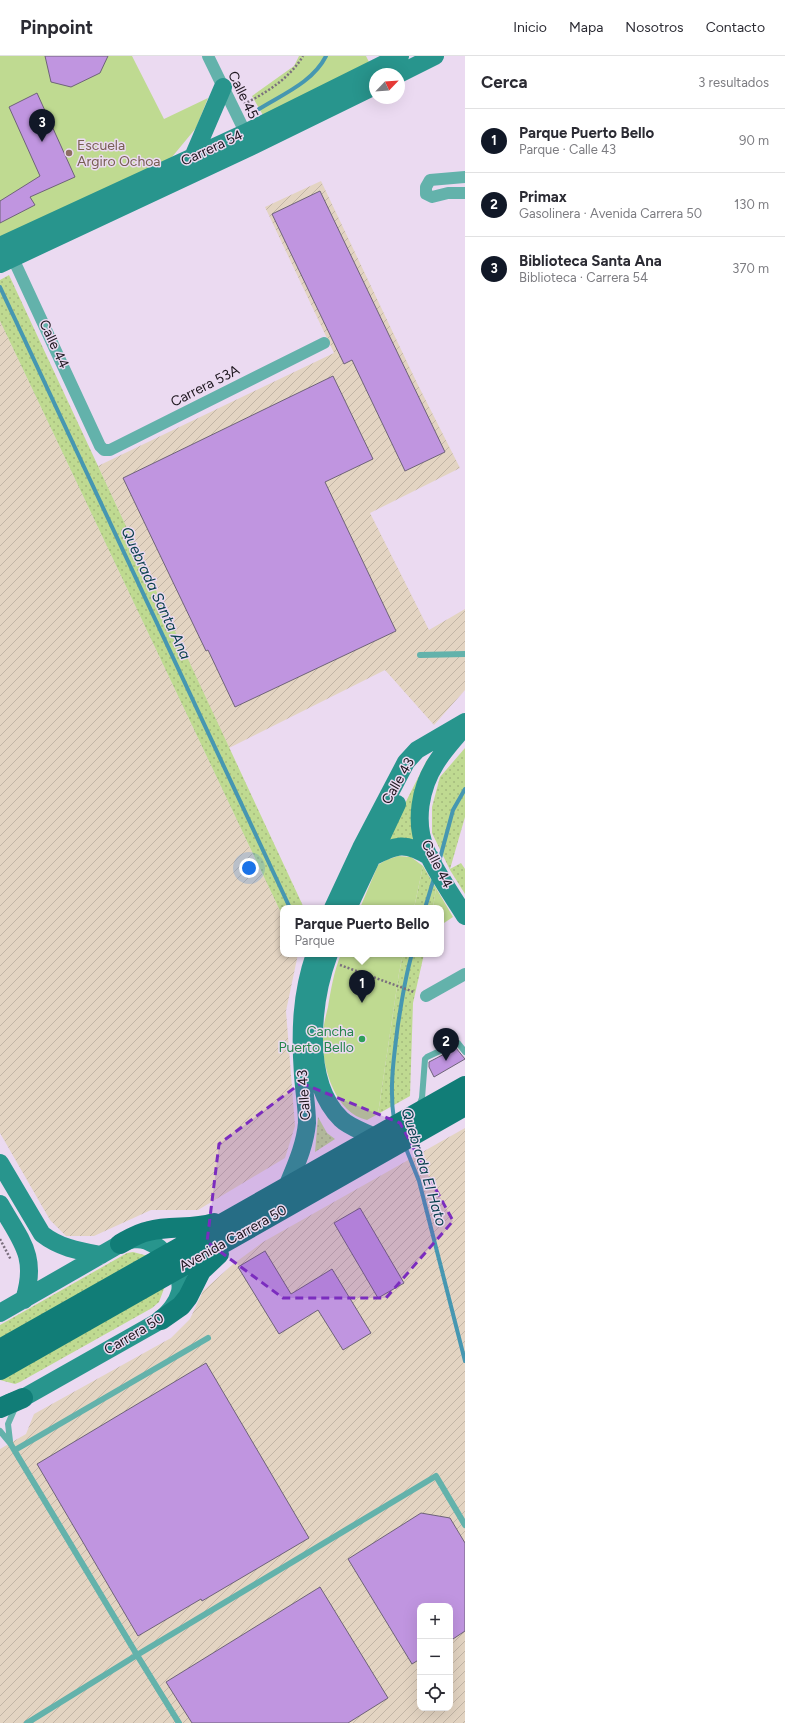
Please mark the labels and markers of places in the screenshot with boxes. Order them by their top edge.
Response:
pin: 3 [29,109,55,142]
place label: Escuela Argiro Ochoa [77,137,161,170]
marker: Escuela Argiro Ochoa [64,148,74,158]
pin: 1 [349,970,375,1003]
place label: Cancha Puerto Bello [278,1023,354,1056]
pin: 2 [433,1028,459,1061]
marker: Cancha Puerto Bello [357,1034,367,1044]

